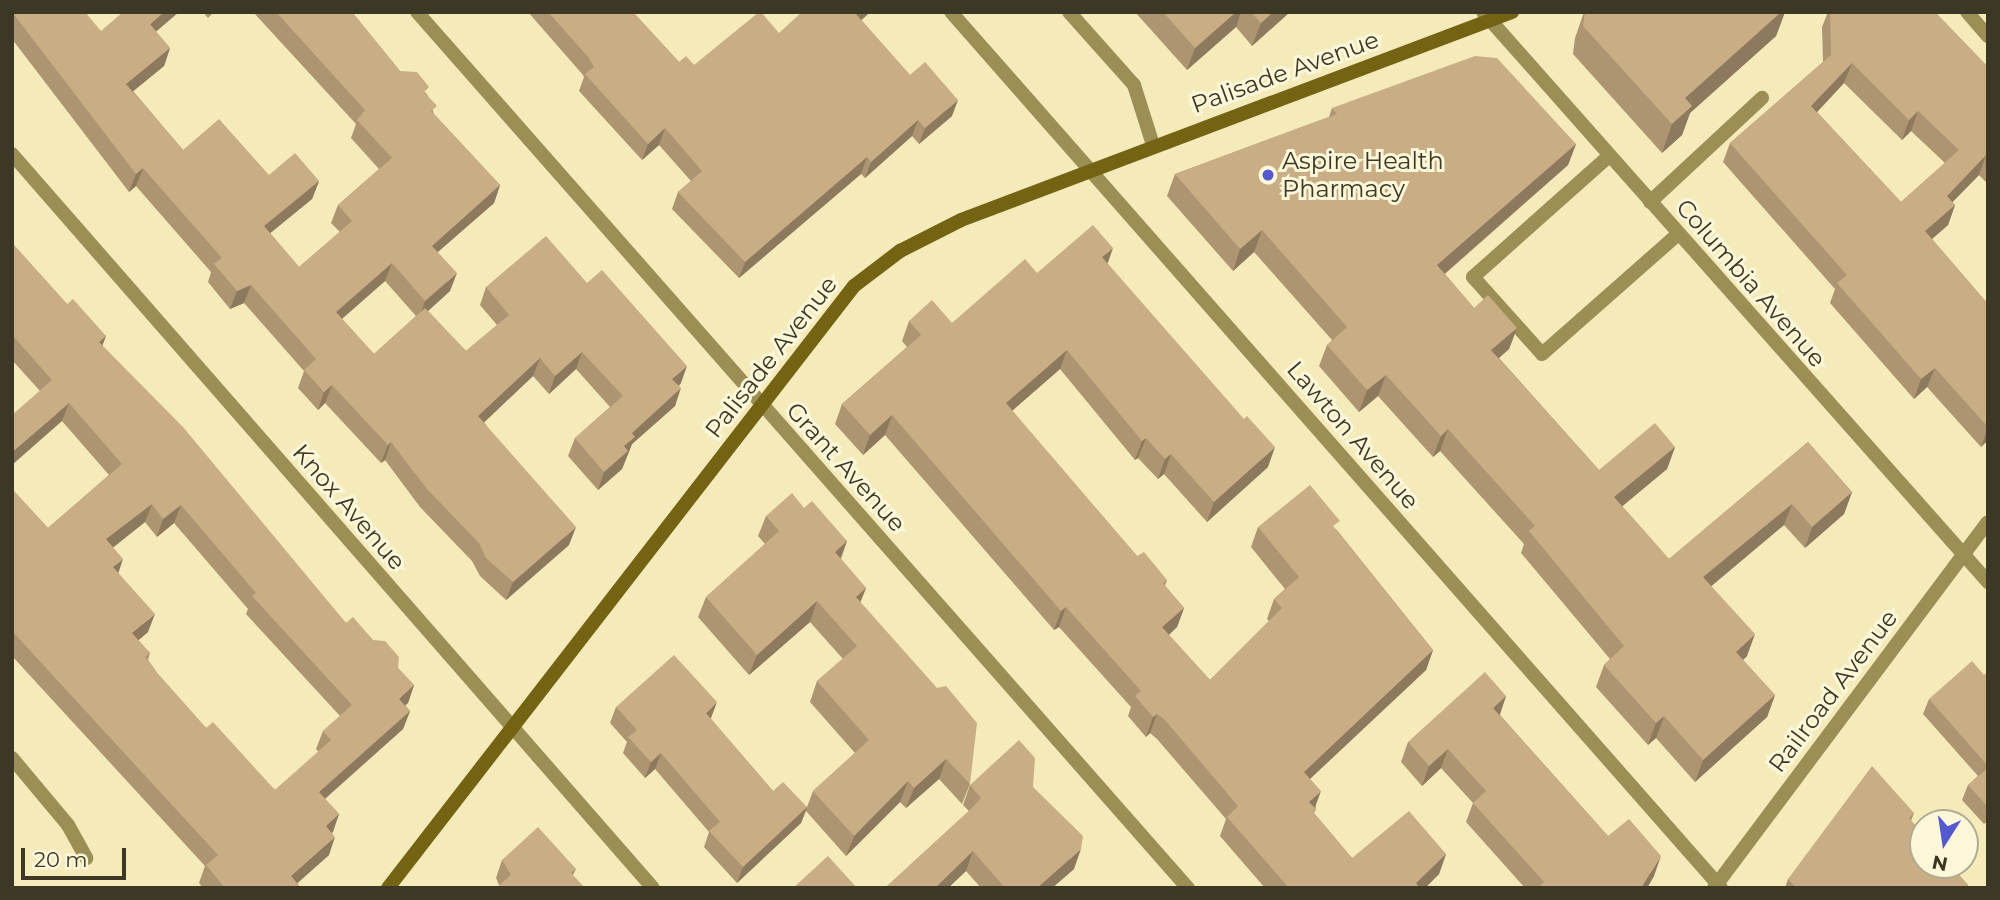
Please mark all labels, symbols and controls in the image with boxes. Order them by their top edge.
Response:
street label: Palisade Avenue [1187,25,1383,119]
place label: Aspire Health Pharmacy [1282,147,1444,203]
marker: Aspire Health Pharmacy [1260,167,1276,183]
street label: Columbia Avenue [1670,193,1832,373]
street label: Palisade Avenue [699,270,843,444]
street label: Lawton Avenue [1281,355,1425,515]
street label: Grant Avenue [780,396,912,538]
street label: Knox Avenue [287,438,411,576]
street label: Railroad Avenue [1763,604,1903,778]
north arrow [1909,809,1979,879]
scale bar [24,834,130,878]
text: 20 m [34,847,88,872]
text: N [1930,850,1950,876]

